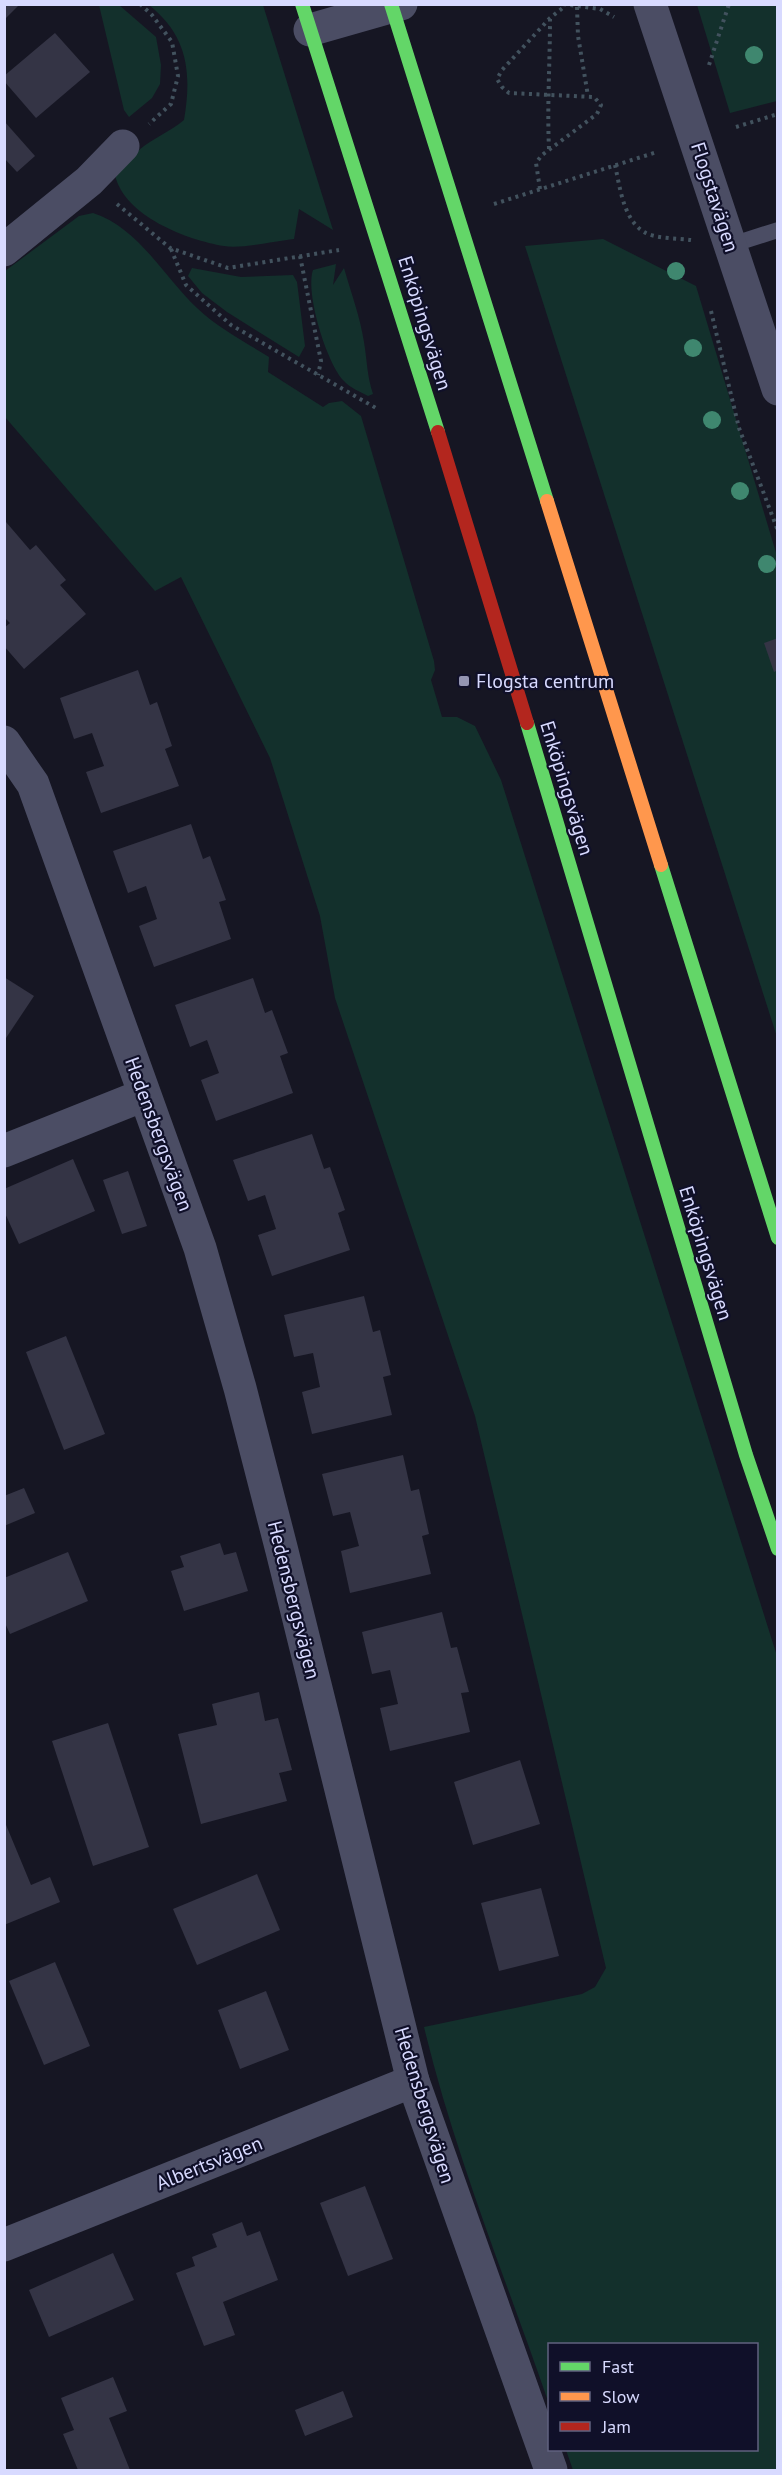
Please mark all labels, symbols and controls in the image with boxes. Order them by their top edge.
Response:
street label: Flogstavägen [685,139,745,255]
street label: Enköpingsvägen [392,253,458,393]
place label: Flogsta centrum [476,668,614,694]
marker: Flogsta centrum [457,674,471,688]
street label: Enköpingsvägen [534,718,600,858]
street label: Hedensbergsvägen [119,1053,199,1215]
street label: Enköpingsvägen [673,1183,739,1323]
street label: Hedensbergsvägen [262,1518,326,1682]
street label: Hedensbergsvägen [389,2024,461,2186]
street label: Albertsvägen [152,2130,266,2196]
legend [548,2343,758,2451]
text: Fast [602,2355,634,2378]
text: Slow [602,2385,640,2408]
text: Jam [601,2415,631,2438]

